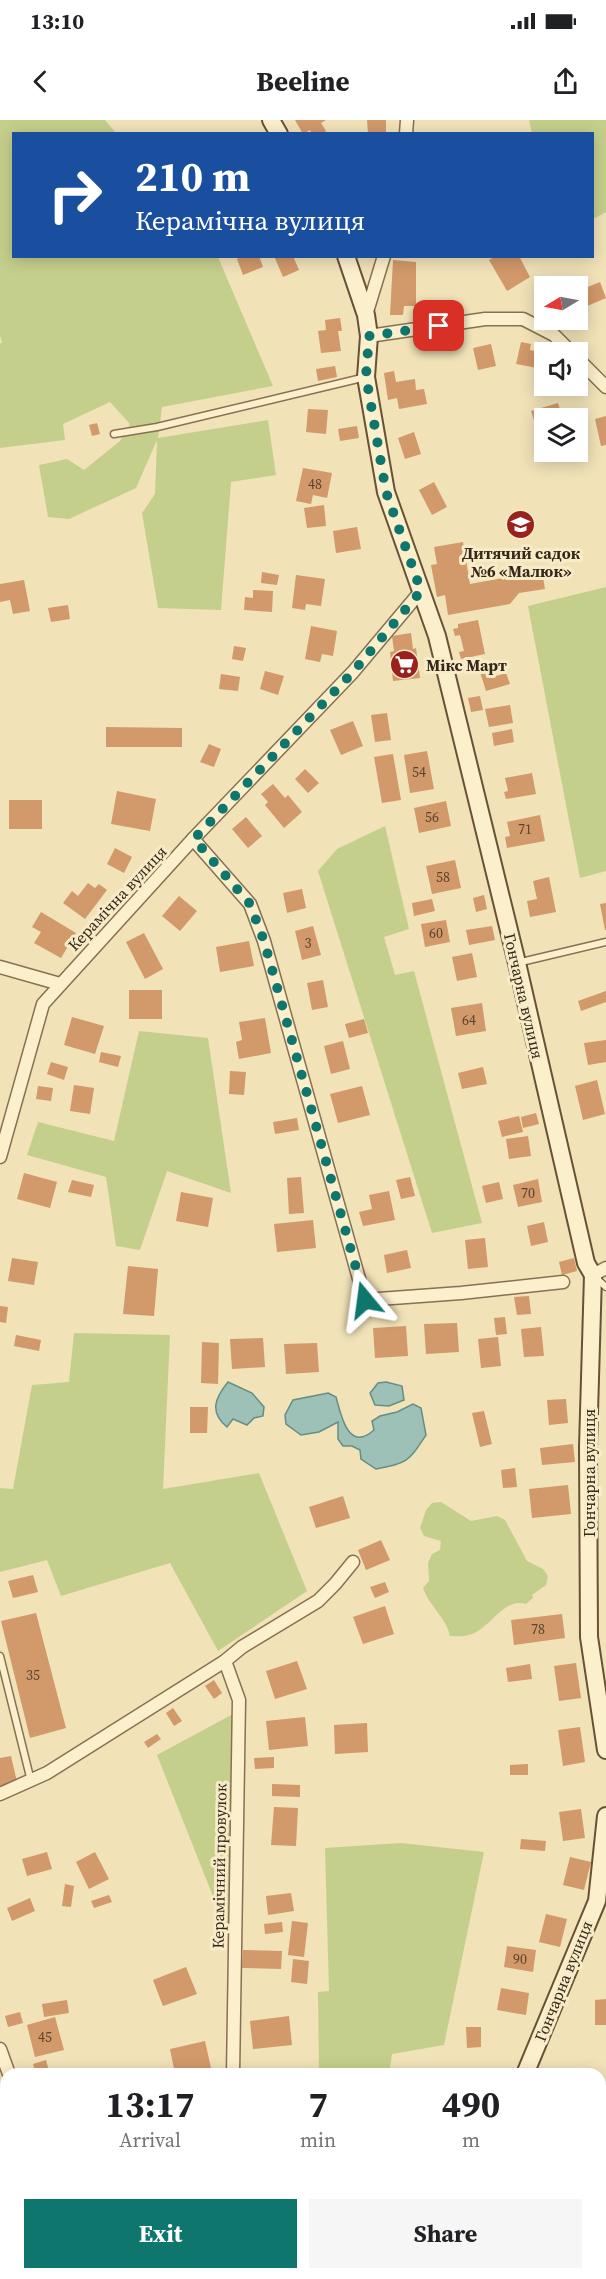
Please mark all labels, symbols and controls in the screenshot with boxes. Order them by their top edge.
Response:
text: 13:10 [30,6,84,36]
text: Beeline [256,63,350,100]
icon: back [24,65,57,98]
icon: share [549,65,582,98]
text: 210 m [135,147,250,205]
icon: right [36,156,114,234]
text: Керамічна вулиця [135,202,365,239]
north arrow [534,276,588,330]
map controls [534,276,588,462]
pin [413,300,464,351]
icon: arrive [422,309,455,342]
button: sound [534,342,588,396]
button: layers [534,408,588,462]
house number: 48 [308,474,322,494]
school or university icon: Дитячий садок №6 «Малюк» [505,509,537,541]
place label: Дитячий садок №6 «Малюк» [462,542,581,582]
supermarket icon: Мікс Март [389,649,421,681]
place label: Мікс Март [426,654,507,676]
house number: 54 [412,762,426,782]
house number: 56 [425,807,439,827]
house number: 71 [518,819,532,839]
street label: Керамічна вулиця [62,841,172,955]
house number: 58 [436,867,450,887]
house number: 60 [429,923,443,943]
street label: Гончарна вулиця [499,931,549,1061]
house number: 3 [305,933,312,953]
house number: 64 [462,1010,476,1030]
house number: 70 [521,1183,535,1203]
position arrow [333,1268,397,1332]
street label: Гончарна вулиця [578,1409,600,1537]
house number: 78 [531,1619,545,1639]
house number: 35 [26,1665,40,1685]
street label: Керамічний провулок [207,1783,231,1949]
street label: Гончарна вулиця [529,1917,597,2045]
house number: 90 [513,1949,527,1969]
house number: 45 [38,2027,52,2047]
text: 13:17 [106,2080,194,2129]
text: 7 [308,2080,328,2129]
text: 490 [442,2080,500,2129]
text: Arrival [119,2126,181,2154]
text: min [300,2126,336,2154]
text: m [462,2126,480,2154]
button: Exit [24,2199,297,2268]
button: Share [309,2199,582,2268]

